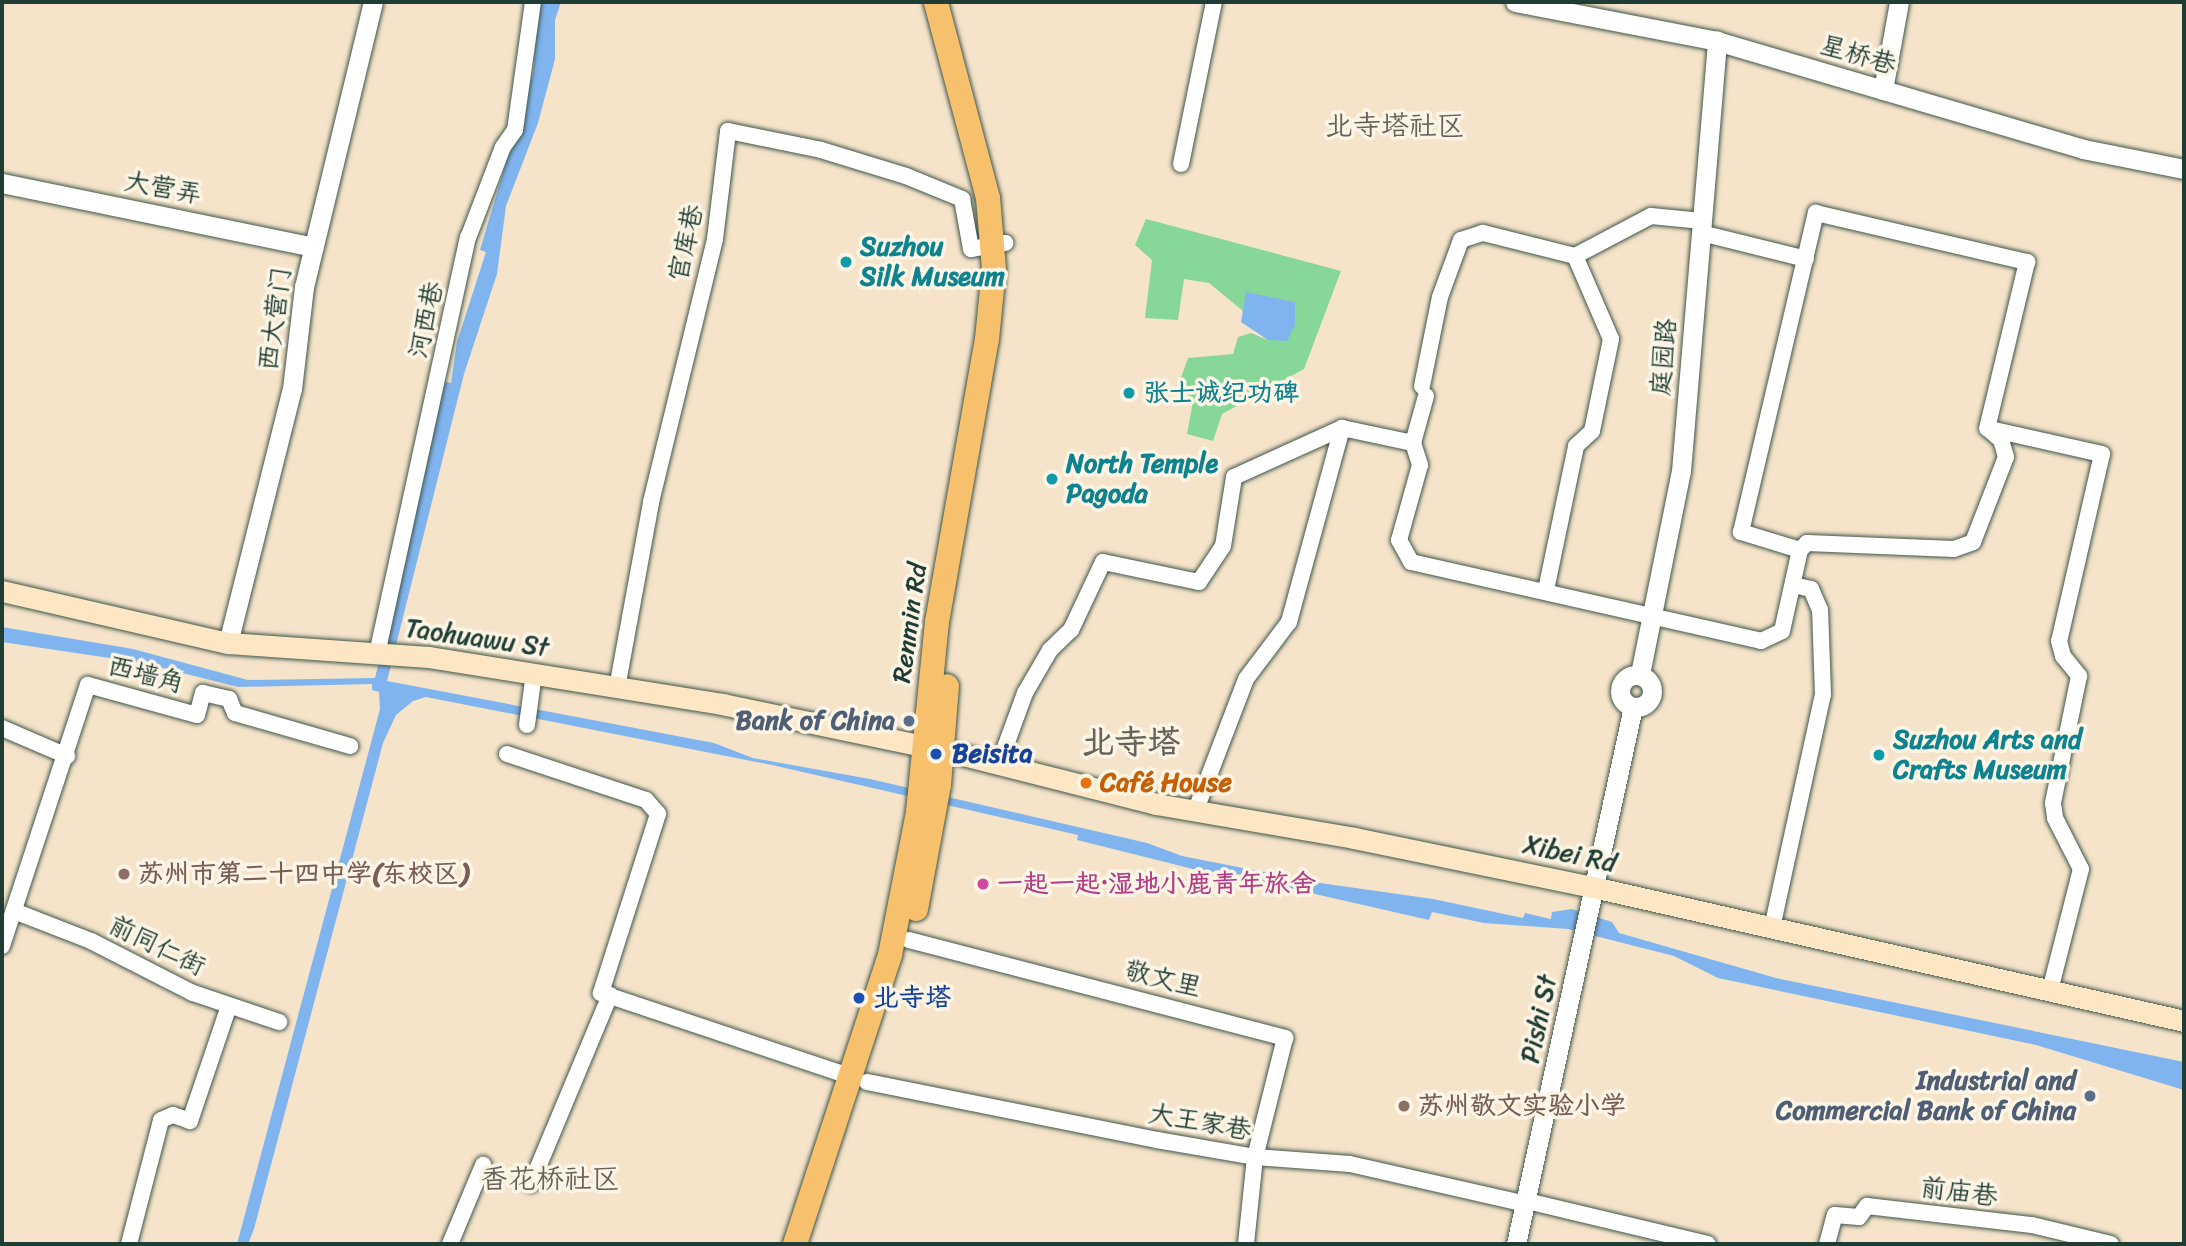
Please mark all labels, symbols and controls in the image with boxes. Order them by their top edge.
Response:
street label: 星桥巷 [1816,29,1900,81]
district label: 北寺塔社区 [1325,109,1465,143]
street label: 大营弄 [122,165,204,211]
street label: 官库巷 [663,202,709,284]
place label: Suzhou Silk Museum [860,231,1006,292]
marker: Suzhou Silk Museum [838,254,854,270]
street label: 西大营门 [252,265,298,373]
street label: 河西巷 [403,279,449,361]
street label: 庭园路 [1645,317,1683,397]
place label: 张士诚纪功碑 [1143,377,1299,409]
marker: 张士诚纪功碑 [1121,385,1137,401]
place label: North Temple Pagoda [1066,448,1220,510]
marker: North Temple Pagoda [1044,471,1060,487]
street label: Renmin Rd [886,561,934,685]
street label: Taohuawu St [403,612,551,664]
street label: 西墙角 [104,650,188,700]
place label: Bank of China [735,705,895,737]
marker: Bank of China [901,713,917,729]
district label: 北寺塔 [1082,723,1180,763]
place label: Suzhou Arts and Crafts Museum [1893,724,2080,786]
place label: Beisita [952,738,1032,770]
marker: Beisita [926,744,946,764]
marker: Suzhou Arts and Crafts Museum [1871,747,1887,763]
place label: Café House [1100,767,1231,799]
marker: Café House [1078,775,1094,791]
street label: Xibei Rd [1521,829,1619,879]
place label: 苏州市第二十四中学(东校区) [138,858,468,890]
marker: 苏州市第二十四中学(东校区) [116,866,132,882]
place label: 一起一起·湿地小鹿青年旅舍 [997,868,1316,900]
marker: 一起一起·湿地小鹿青年旅舍 [975,876,991,892]
street label: 前同仁街 [103,909,211,983]
street label: 敬文里 [1121,954,1205,1004]
street label: Pishi St [1514,972,1564,1066]
place label: 北寺塔 [873,982,951,1014]
marker: 北寺塔 [851,990,867,1006]
place label: Industrial and Commercial Bank of China [1776,1065,2076,1126]
marker: Industrial and Commercial Bank of China [2082,1088,2098,1104]
place label: 苏州敬文实验小学 [1418,1090,1626,1122]
street label: 大王家巷 [1146,1098,1254,1146]
marker: 苏州敬文实验小学 [1396,1098,1412,1114]
district label: 香花桥社区 [480,1162,620,1196]
street label: 前庙巷 [1918,1172,2000,1212]

